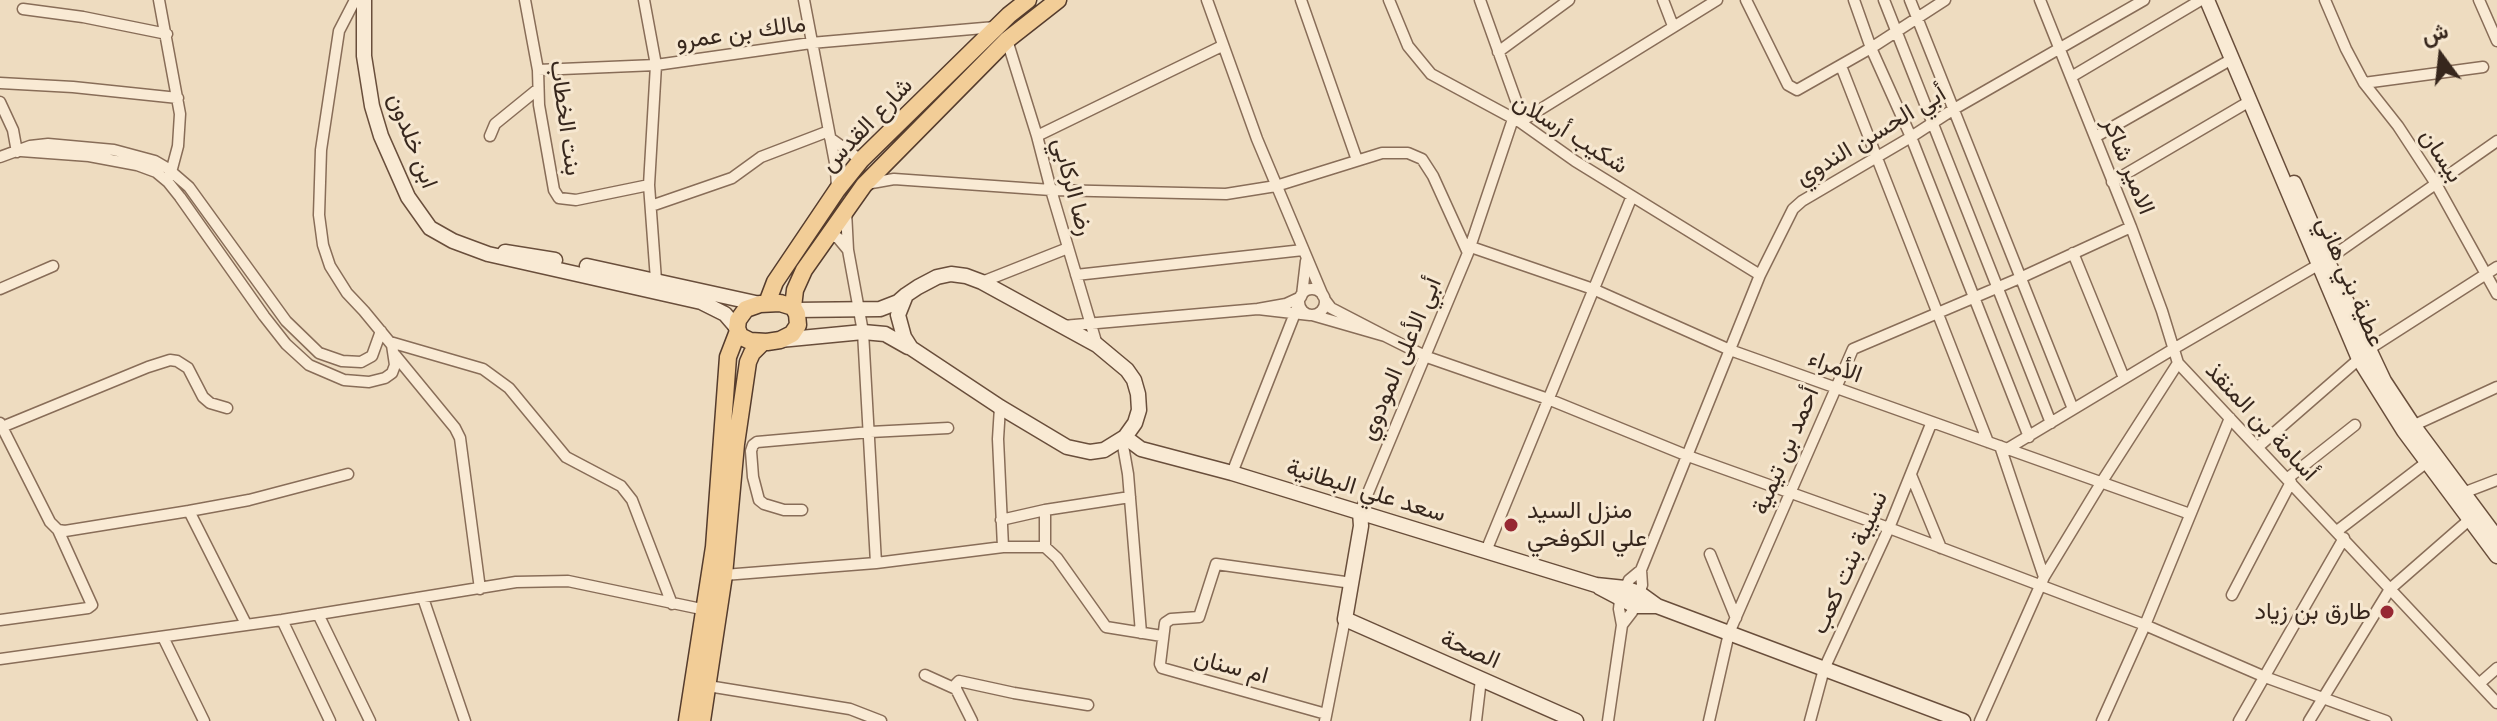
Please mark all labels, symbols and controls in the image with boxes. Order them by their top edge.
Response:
street label: مالك بن عمرو [674,10,808,56]
north arrow [2401,16,2481,96]
text: ش [2418,16,2451,50]
street label: بنت الخطاب [543,59,587,177]
street label: شارع القدس [815,72,919,178]
street label: أبي الحسن الندوي [1791,80,1951,192]
street label: شكيب أرسلان [1507,87,1633,181]
street label: ابن خلدون [381,89,443,193]
street label: الامير شاكر [2095,113,2161,219]
street label: بيسان [2413,124,2469,188]
street label: رضا الركابي [1045,135,1099,239]
street label: عطية بني هاني [2310,213,2390,351]
street label: أبي الأعلى المودوي [1354,273,1448,445]
street label: الأمراء [1804,344,1866,390]
street label: أسامة بن المنقذ [2199,357,2323,487]
street label: أحمد بن تيمية [1746,383,1826,519]
street label: سعد علي البطانية [1283,453,1449,529]
street label: نسيبة بنت كعب [1806,487,1894,639]
place label: منزل السيد علي الكوفحي [1527,497,1647,553]
marker: منزل السيد علي الكوفحي [1502,516,1520,534]
place label: طارق بن زياد [2254,598,2371,626]
marker: طارق بن زياد [2378,603,2396,621]
street label: الصحة [1436,624,1504,676]
street label: ام سنان [1191,643,1271,691]

